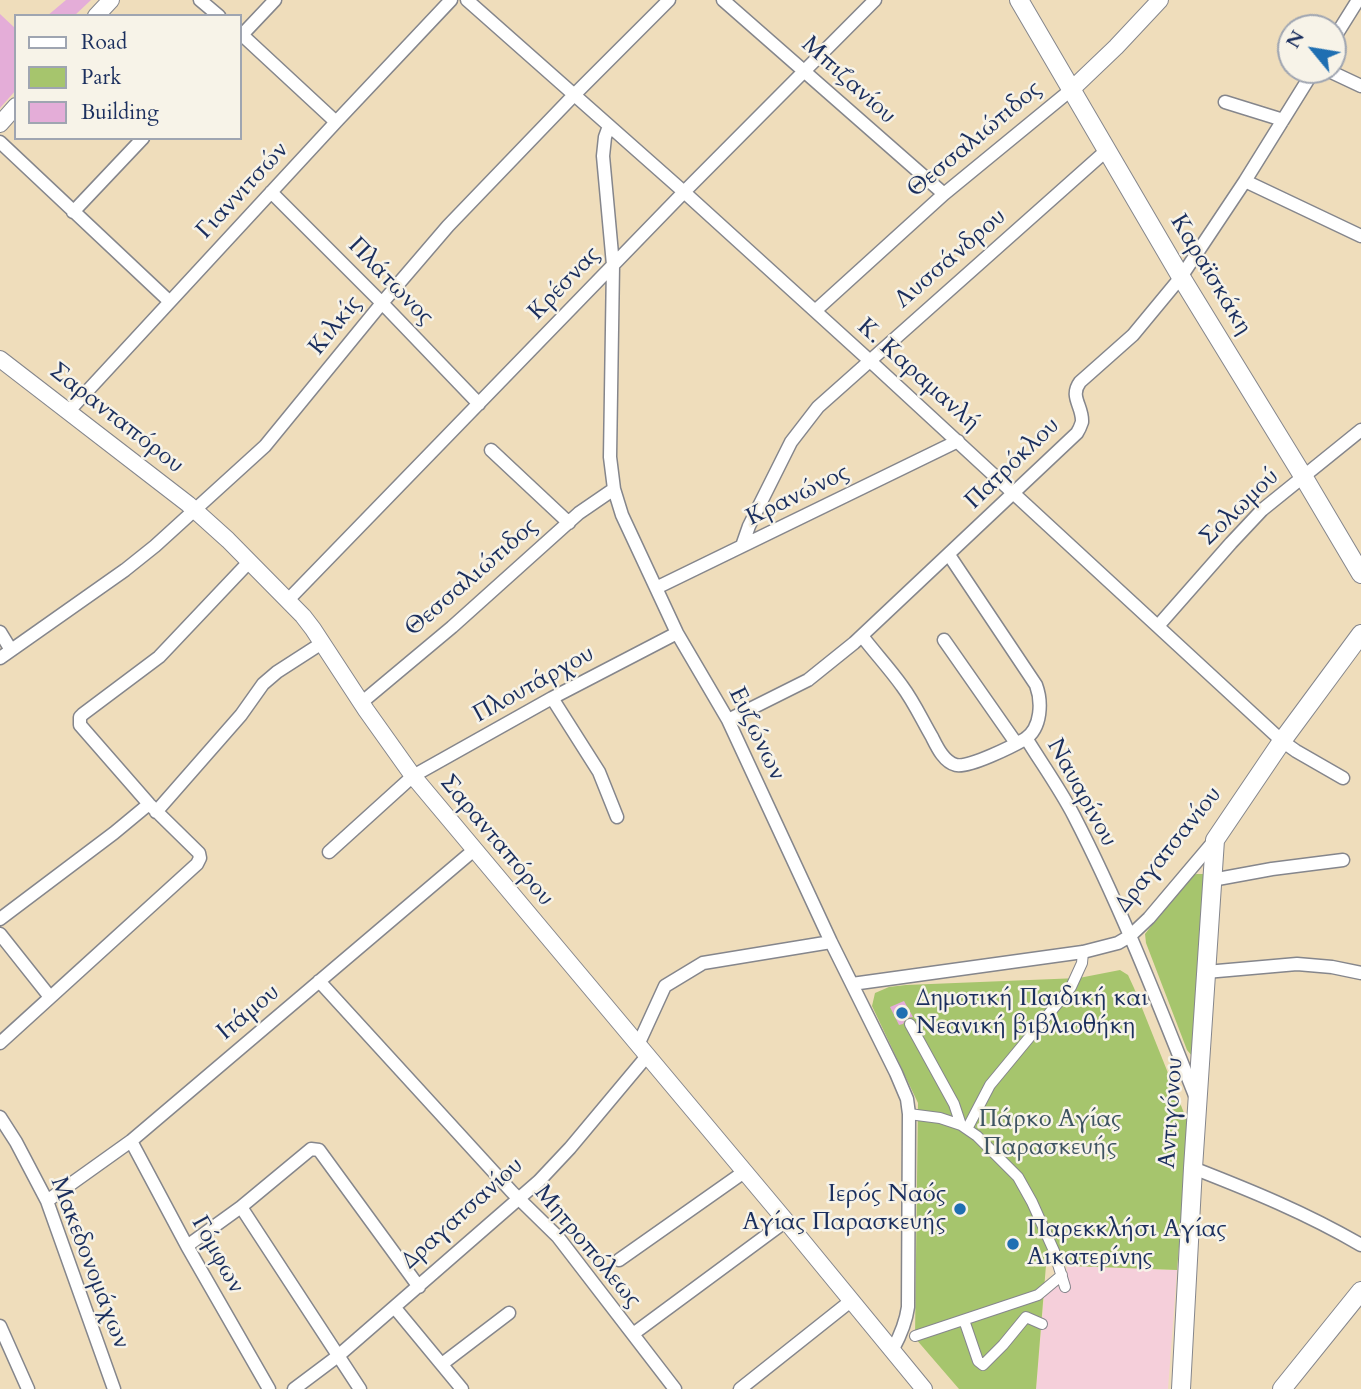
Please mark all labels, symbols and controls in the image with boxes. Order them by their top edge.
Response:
legend [14,14,242,140]
north arrow [1277,14,1347,84]
text: N [1280,26,1311,53]
text: Road [81,28,127,57]
street label: Μπιζανίου [795,31,901,131]
text: Park [81,63,121,92]
street label: Θεσσαλιώτιδος [902,75,1048,205]
text: Building [81,98,159,127]
street label: Γιαννιτσών [191,137,295,245]
street label: Λυσσάνδρου [890,203,1012,315]
street label: Καραϊσκάκη [1163,210,1257,340]
street label: Πλάτωνος [341,232,439,332]
street label: Κρέσνας [523,241,607,327]
street label: Κιλκίς [303,290,369,362]
street label: Κ. Καραμανλή [851,313,985,439]
street label: Σαρανταπόρου [43,358,189,480]
street label: Πατρόκλου [960,412,1066,516]
street label: Κρανώνος [742,459,854,533]
street label: Σολωμού [1194,463,1286,553]
street label: Θεσσαλιώτιδος [400,512,544,644]
street label: Πλουτάρχου [469,640,599,730]
street label: Ευζώνων [721,683,791,785]
street label: Ναυαρίνου [1040,734,1122,852]
street label: Σαρανταπόρου [433,770,559,912]
street label: Δραγατσανίου [1109,781,1229,919]
street label: Ιτάμου [212,979,286,1047]
place label: Δημοτική Παιδική και Νεανική βιβλιοθήκη [916,985,1149,1041]
marker: Δημοτική Παιδική και Νεανική βιβλιοθήκη [894,1005,910,1021]
street label: Αντιγόνου [1154,1056,1190,1170]
park label: Πάρκο Αγίας Παρασκευής [979,1106,1121,1162]
street label: Δραγατσανίου [396,1152,530,1276]
street label: Μακεδονομάχων [43,1173,135,1353]
street label: Μητροπόλεως [527,1180,647,1314]
place label: Ιερός Ναός Αγίας Παρασκευής [742,1181,946,1237]
marker: Ιερός Ναός Αγίας Παρασκευής [952,1201,968,1217]
street label: Γόμφων [184,1211,250,1299]
place label: Παρεκκλήσι Αγίας Αικατερίνης [1027,1216,1226,1272]
marker: Παρεκκλήσι Αγίας Αικατερίνης [1005,1236,1021,1252]

